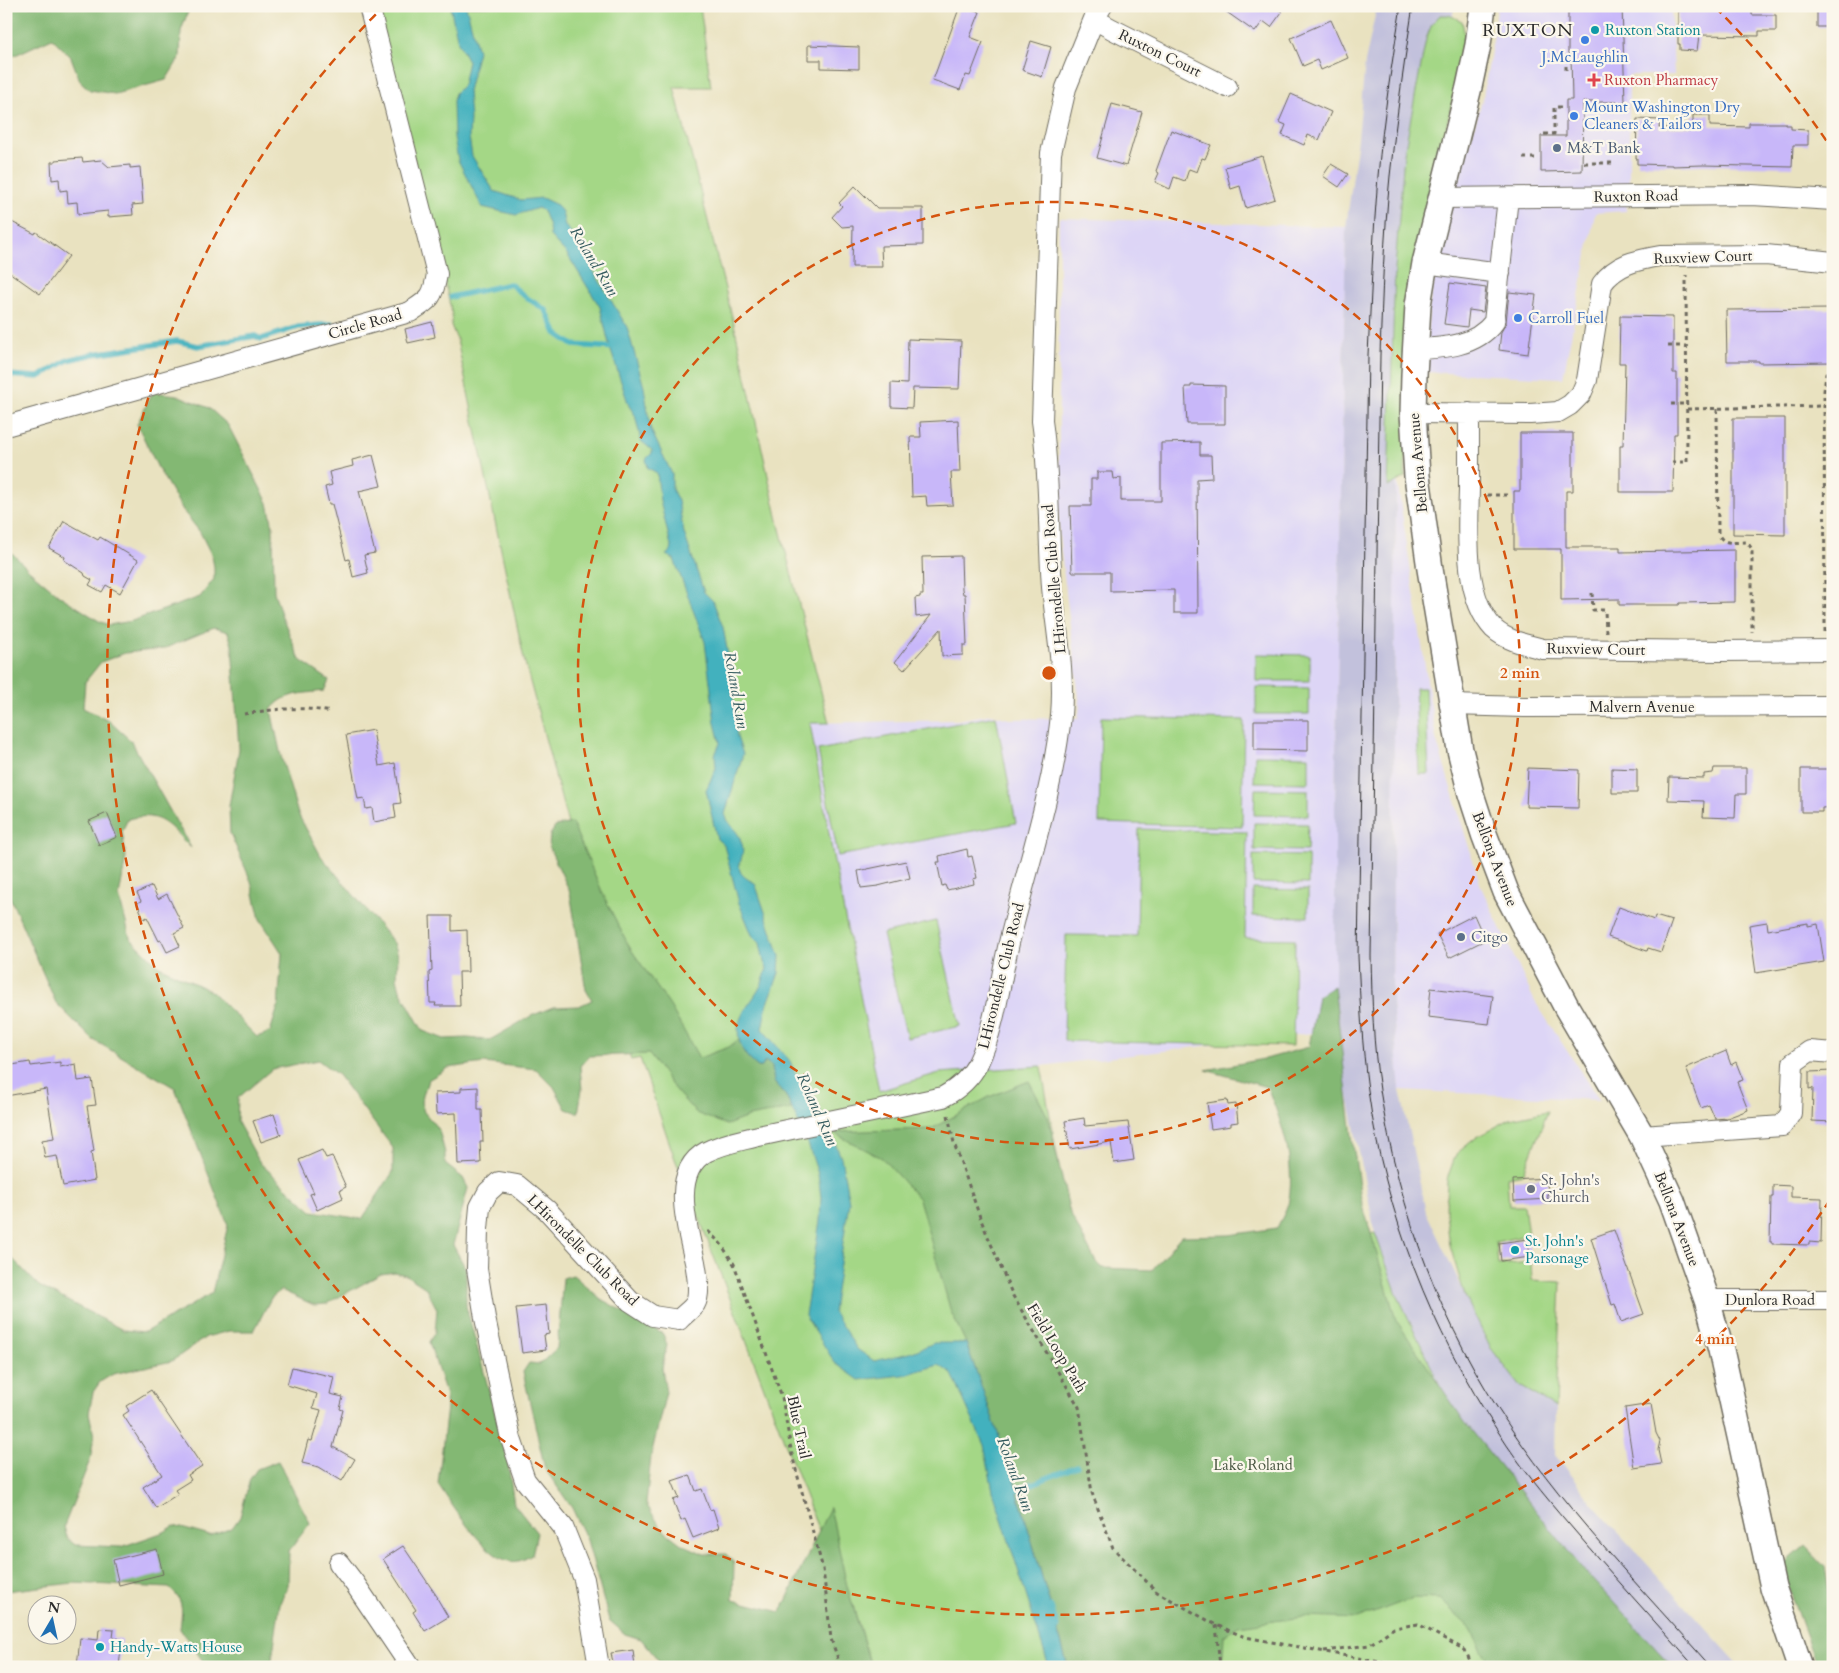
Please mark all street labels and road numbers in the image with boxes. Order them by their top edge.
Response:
street label: Ruxton Court [1115,24,1205,82]
street label: Ruxton Road [1594,185,1678,207]
street label: Ruxview Court [1653,245,1753,269]
street label: Circle Road [326,304,404,344]
street label: Bellona Avenue [1404,412,1432,514]
street label: LHirondelle Club Road [1038,504,1070,654]
street label: Ruxview Court [1546,638,1646,660]
street label: Malvern Avenue [1589,697,1695,717]
street label: Bellona Avenue [1468,809,1522,910]
street label: LHirondelle Club Road [973,901,1029,1051]
street label: Bellona Avenue [1650,1169,1704,1270]
street label: LHirondelle Club Road [523,1190,643,1310]
street label: Dunlora Road [1725,1290,1815,1310]
street label: Field Loop Path [1022,1300,1092,1397]
street label: Blue Trail [783,1394,815,1461]

